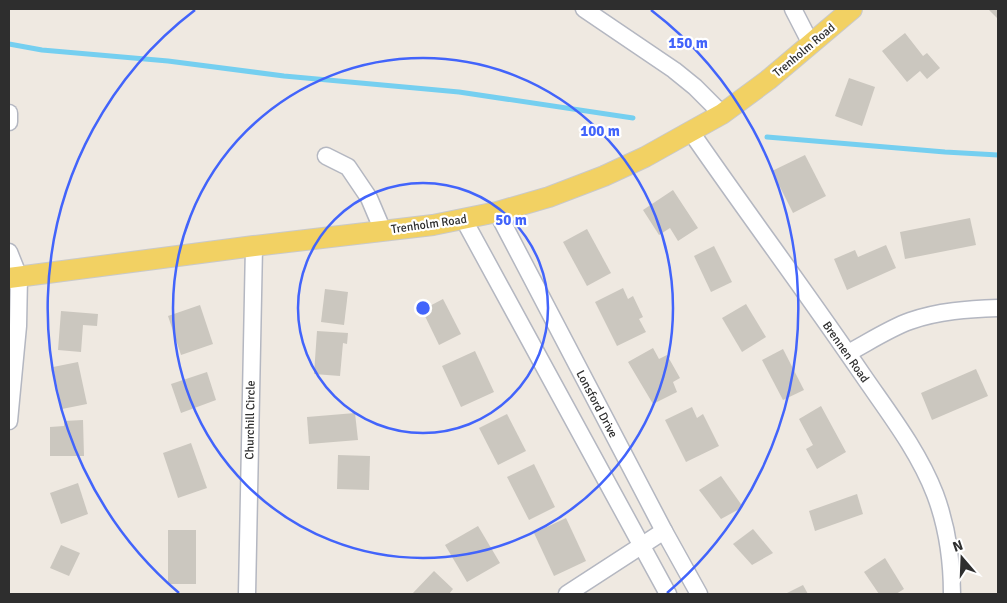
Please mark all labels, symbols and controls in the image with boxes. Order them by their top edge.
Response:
street label: Trenholm Road [770,20,838,81]
text: 150 m [668,34,708,52]
text: 100 m [580,122,620,140]
text: 50 m [495,211,527,229]
street label: Trenholm Road [390,212,468,237]
centre of rings [414,299,432,317]
street label: Brennen Road [819,319,872,386]
street label: Lonsford Drive [572,368,621,441]
street label: Churchill Circle [242,380,259,460]
north arrow [937,533,987,583]
text: N [951,537,965,556]

